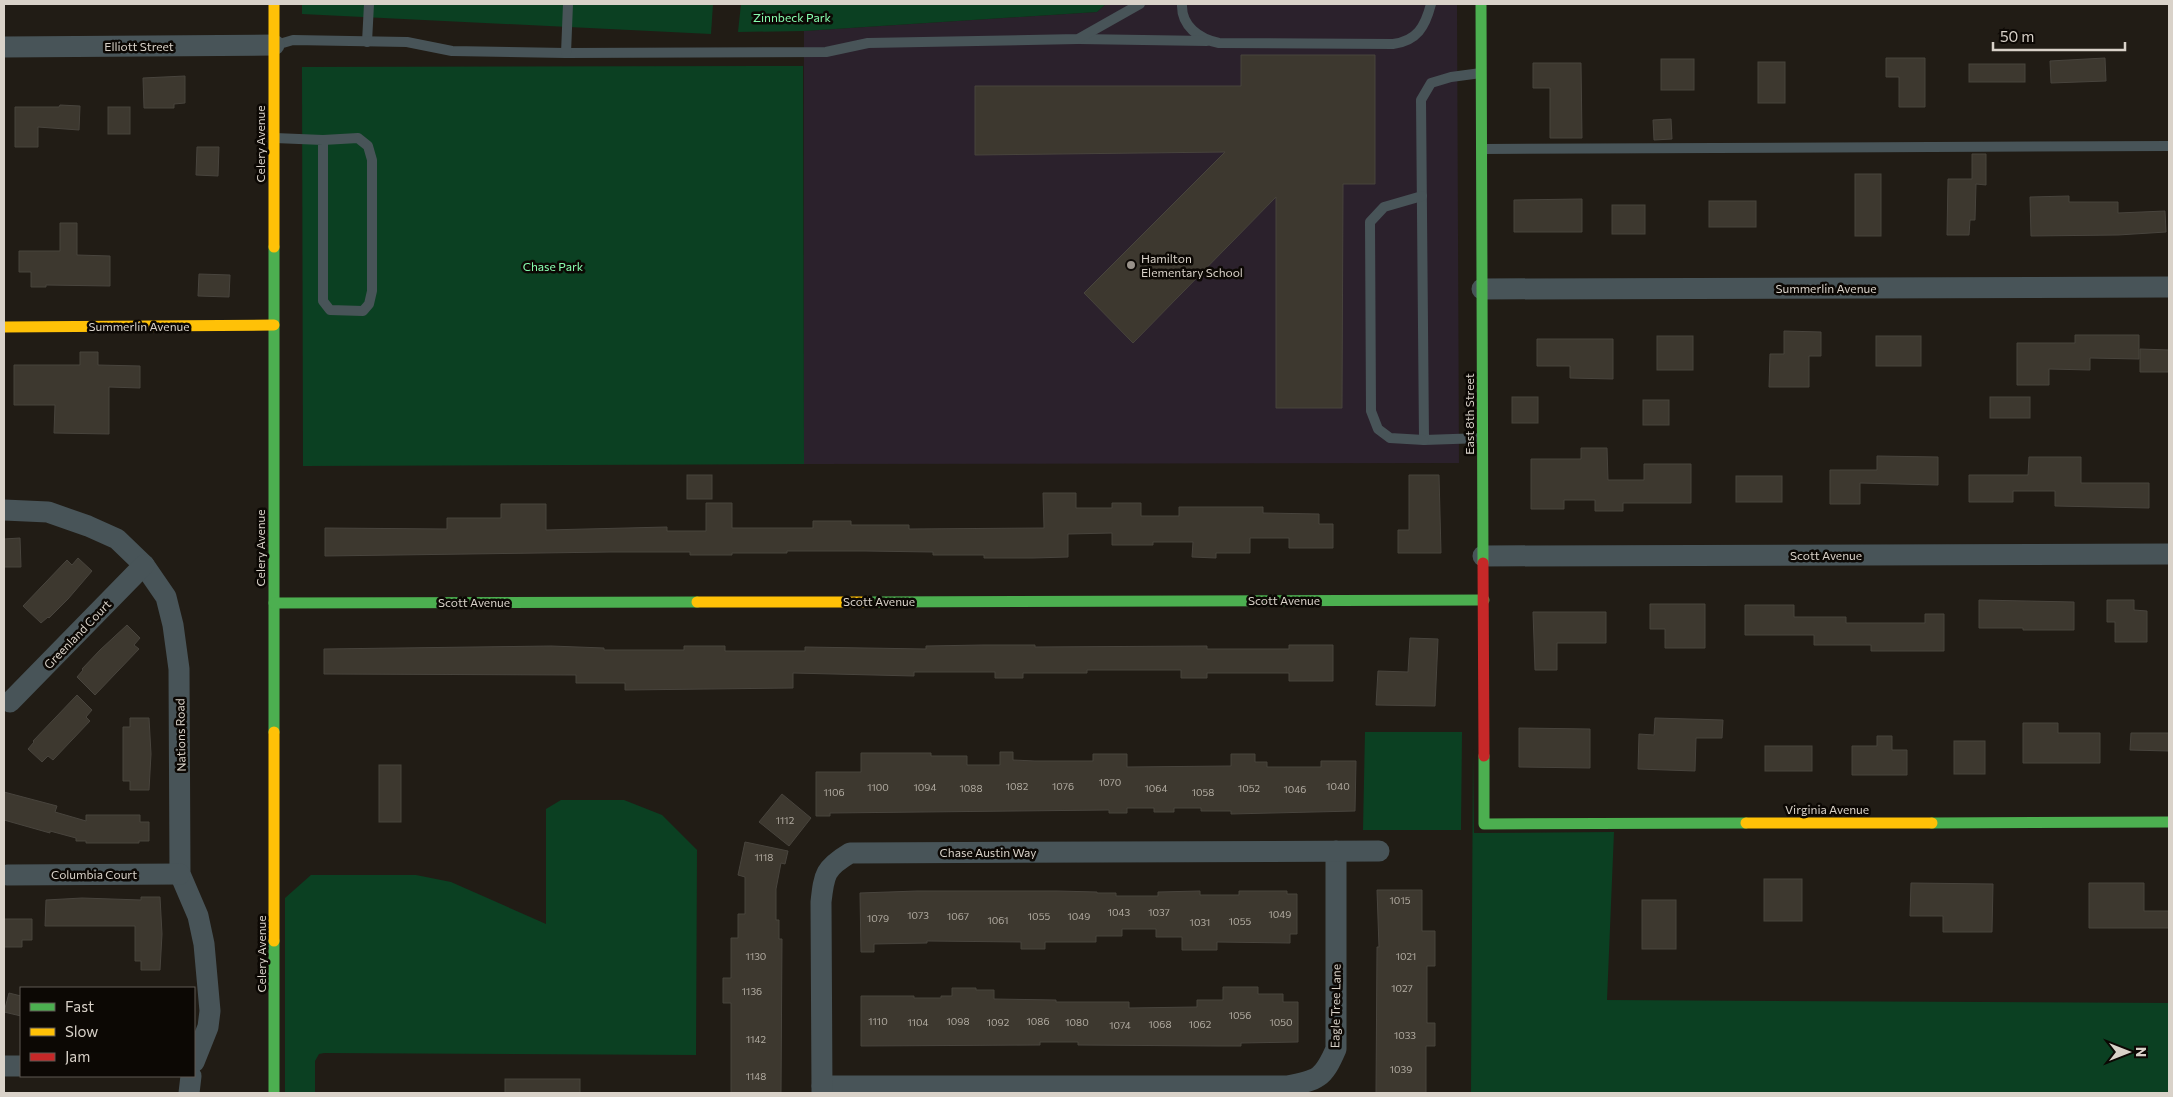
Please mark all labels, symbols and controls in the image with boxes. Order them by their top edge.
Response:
park label: Zinnbeck Park [753,10,832,24]
scale bar [1993,20,2126,52]
text: 50 m [2000,27,2034,45]
street label: Elliott Street [104,39,174,53]
street label: Celery Avenue [253,105,267,183]
place label: Hamilton Elementary School [1141,251,1243,279]
park label: Chase Park [523,259,584,273]
marker: Hamilton Elementary School [1125,259,1137,271]
street label: Summerlin Avenue [1775,281,1877,295]
street label: Summerlin Avenue [88,319,190,333]
street label: East 8th Street [1462,373,1476,455]
street label: Celery Avenue [253,509,267,587]
street label: Scott Avenue [1790,548,1862,562]
street label: Scott Avenue [1248,593,1320,607]
street label: Scott Avenue [843,594,915,608]
street label: Scott Avenue [438,595,510,609]
street label: Greenland Court [41,597,113,671]
street label: Nations Road [172,698,188,772]
house number: 1070 [1099,776,1121,788]
house number: 1082 [1006,780,1029,792]
house number: 1076 [1052,780,1074,792]
house number: 1040 [1326,780,1350,792]
house number: 1100 [867,781,889,793]
house number: 1094 [914,781,936,793]
house number: 1088 [960,782,982,794]
house number: 1064 [1145,782,1167,794]
house number: 1052 [1238,782,1260,794]
house number: 1046 [1284,783,1306,795]
house number: 1106 [823,786,845,798]
house number: 1058 [1192,786,1214,798]
street label: Virginia Avenue [1785,802,1869,816]
house number: 1112 [776,814,795,826]
street label: Chase Austin Way [940,845,1036,859]
house number: 1118 [755,851,773,863]
street label: Columbia Court [51,867,137,881]
house number: 1015 [1390,894,1411,906]
house number: 1043 [1108,906,1131,918]
house number: 1037 [1148,906,1170,918]
house number: 1049 [1269,908,1291,920]
house number: 1073 [907,909,929,921]
house number: 1067 [947,910,969,922]
house number: 1055 [1028,910,1050,922]
house number: 1049 [1068,910,1090,922]
house number: 1079 [867,912,889,924]
house number: 1061 [987,914,1009,926]
street label: Celery Avenue [254,915,268,993]
house number: 1055 [1229,915,1251,927]
house number: 1031 [1190,916,1210,928]
house number: 1130 [746,950,766,962]
house number: 1021 [1396,950,1416,962]
street label: Eagle Tree Lane [1327,964,1343,1048]
house number: 1027 [1391,982,1413,994]
house number: 1136 [742,985,762,997]
legend [20,987,195,1077]
text: Fast [65,997,94,1015]
house number: 1056 [1229,1009,1251,1021]
house number: 1110 [868,1015,888,1027]
house number: 1098 [947,1015,969,1027]
house number: 1086 [1027,1015,1049,1027]
house number: 1104 [907,1016,929,1028]
house number: 1092 [987,1016,1010,1028]
house number: 1080 [1065,1016,1089,1028]
house number: 1050 [1269,1016,1293,1028]
house number: 1068 [1149,1018,1171,1030]
house number: 1062 [1189,1018,1212,1030]
house number: 1074 [1109,1019,1131,1031]
text: Slow [65,1022,98,1040]
north arrow [2103,1027,2153,1077]
house number: 1033 [1394,1029,1416,1041]
house number: 1142 [746,1033,766,1045]
text: Jam [65,1047,90,1065]
text: N [2133,1047,2150,1057]
house number: 1039 [1390,1063,1412,1075]
house number: 1148 [746,1070,766,1082]

